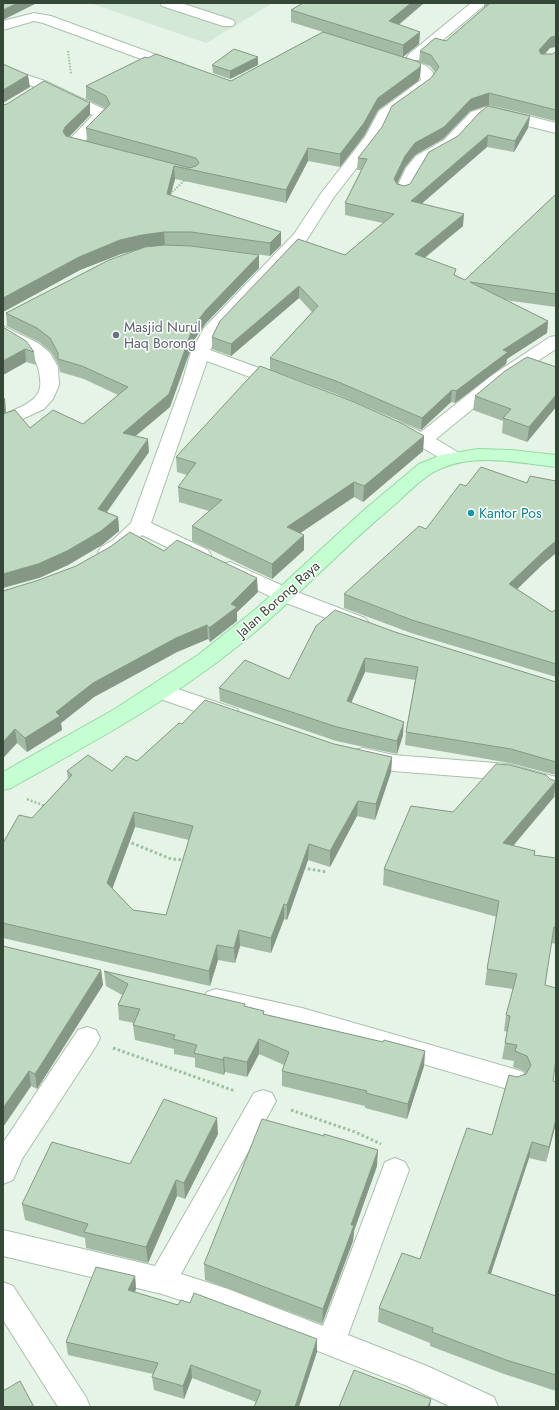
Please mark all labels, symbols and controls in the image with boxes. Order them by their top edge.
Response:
place label: Masjid Nurul Haq Borong [124,317,201,353]
marker: Masjid Nurul Haq Borong [111,330,121,340]
place label: Kantor Pos [479,503,542,523]
marker: Kantor Pos [466,508,476,518]
street label: Jalan Borong Raya [230,556,324,643]

